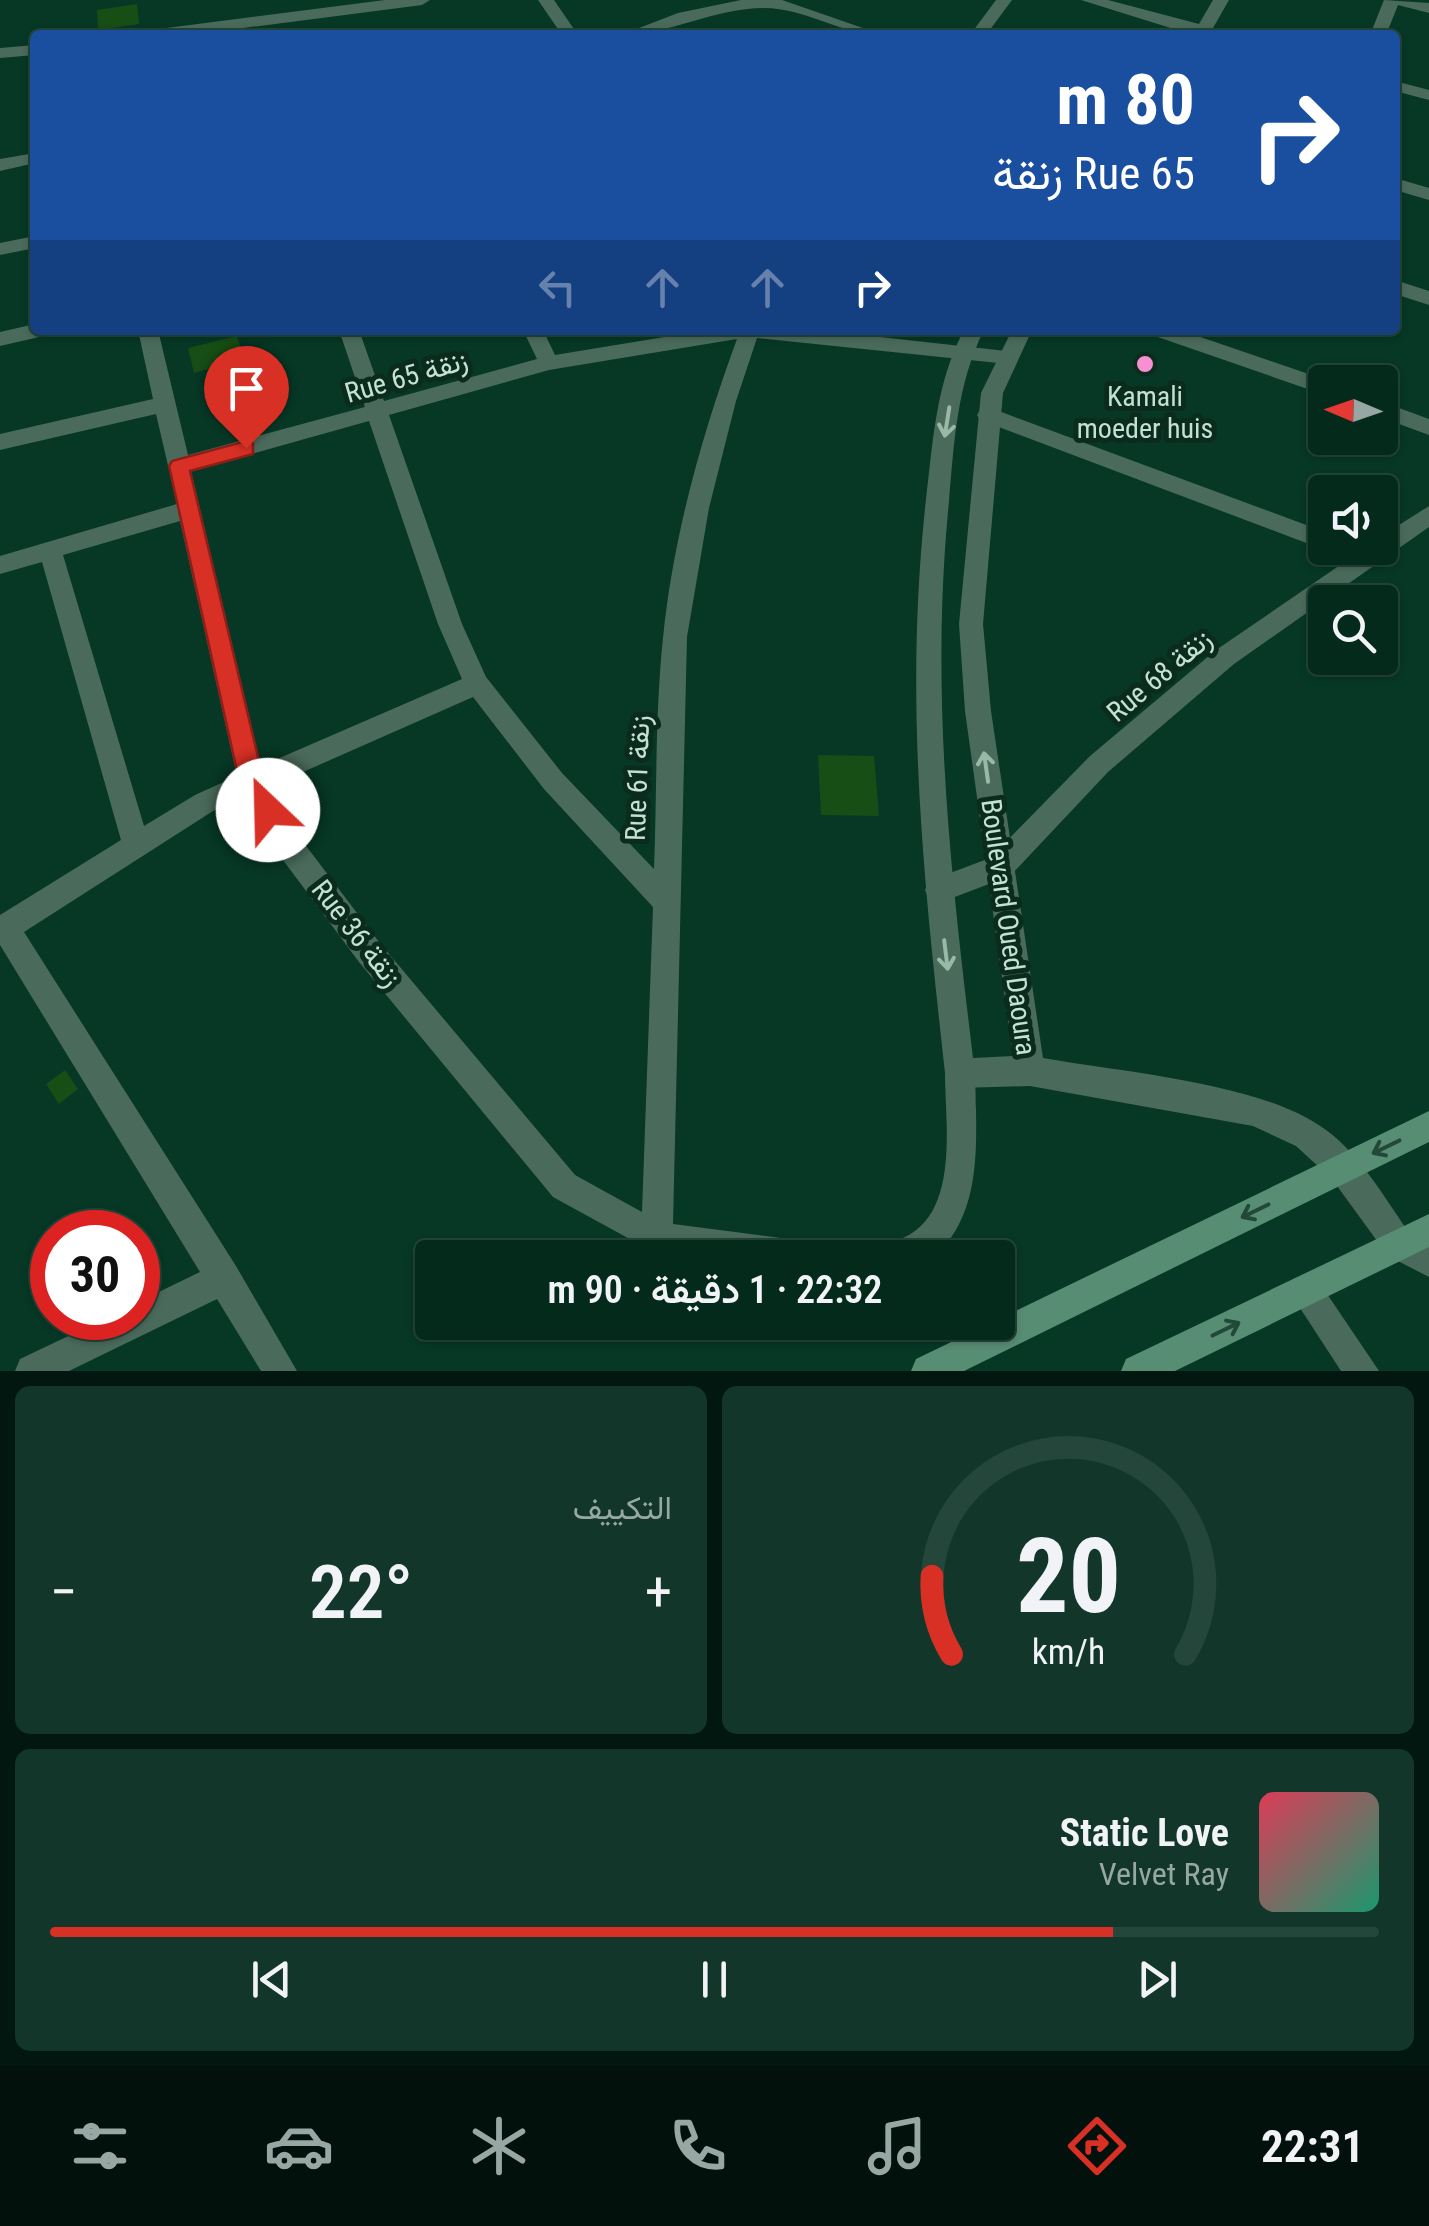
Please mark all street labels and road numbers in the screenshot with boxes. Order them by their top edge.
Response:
street label: Rue 65 زنقة [341,343,472,411]
street label: Rue 68 زنقة [1100,622,1219,729]
street label: Rue 61 زنقة [619,714,657,842]
street label: Boulevard Oued Daoura [974,797,1043,1057]
street label: Rue 36 زنقة [304,873,408,994]

